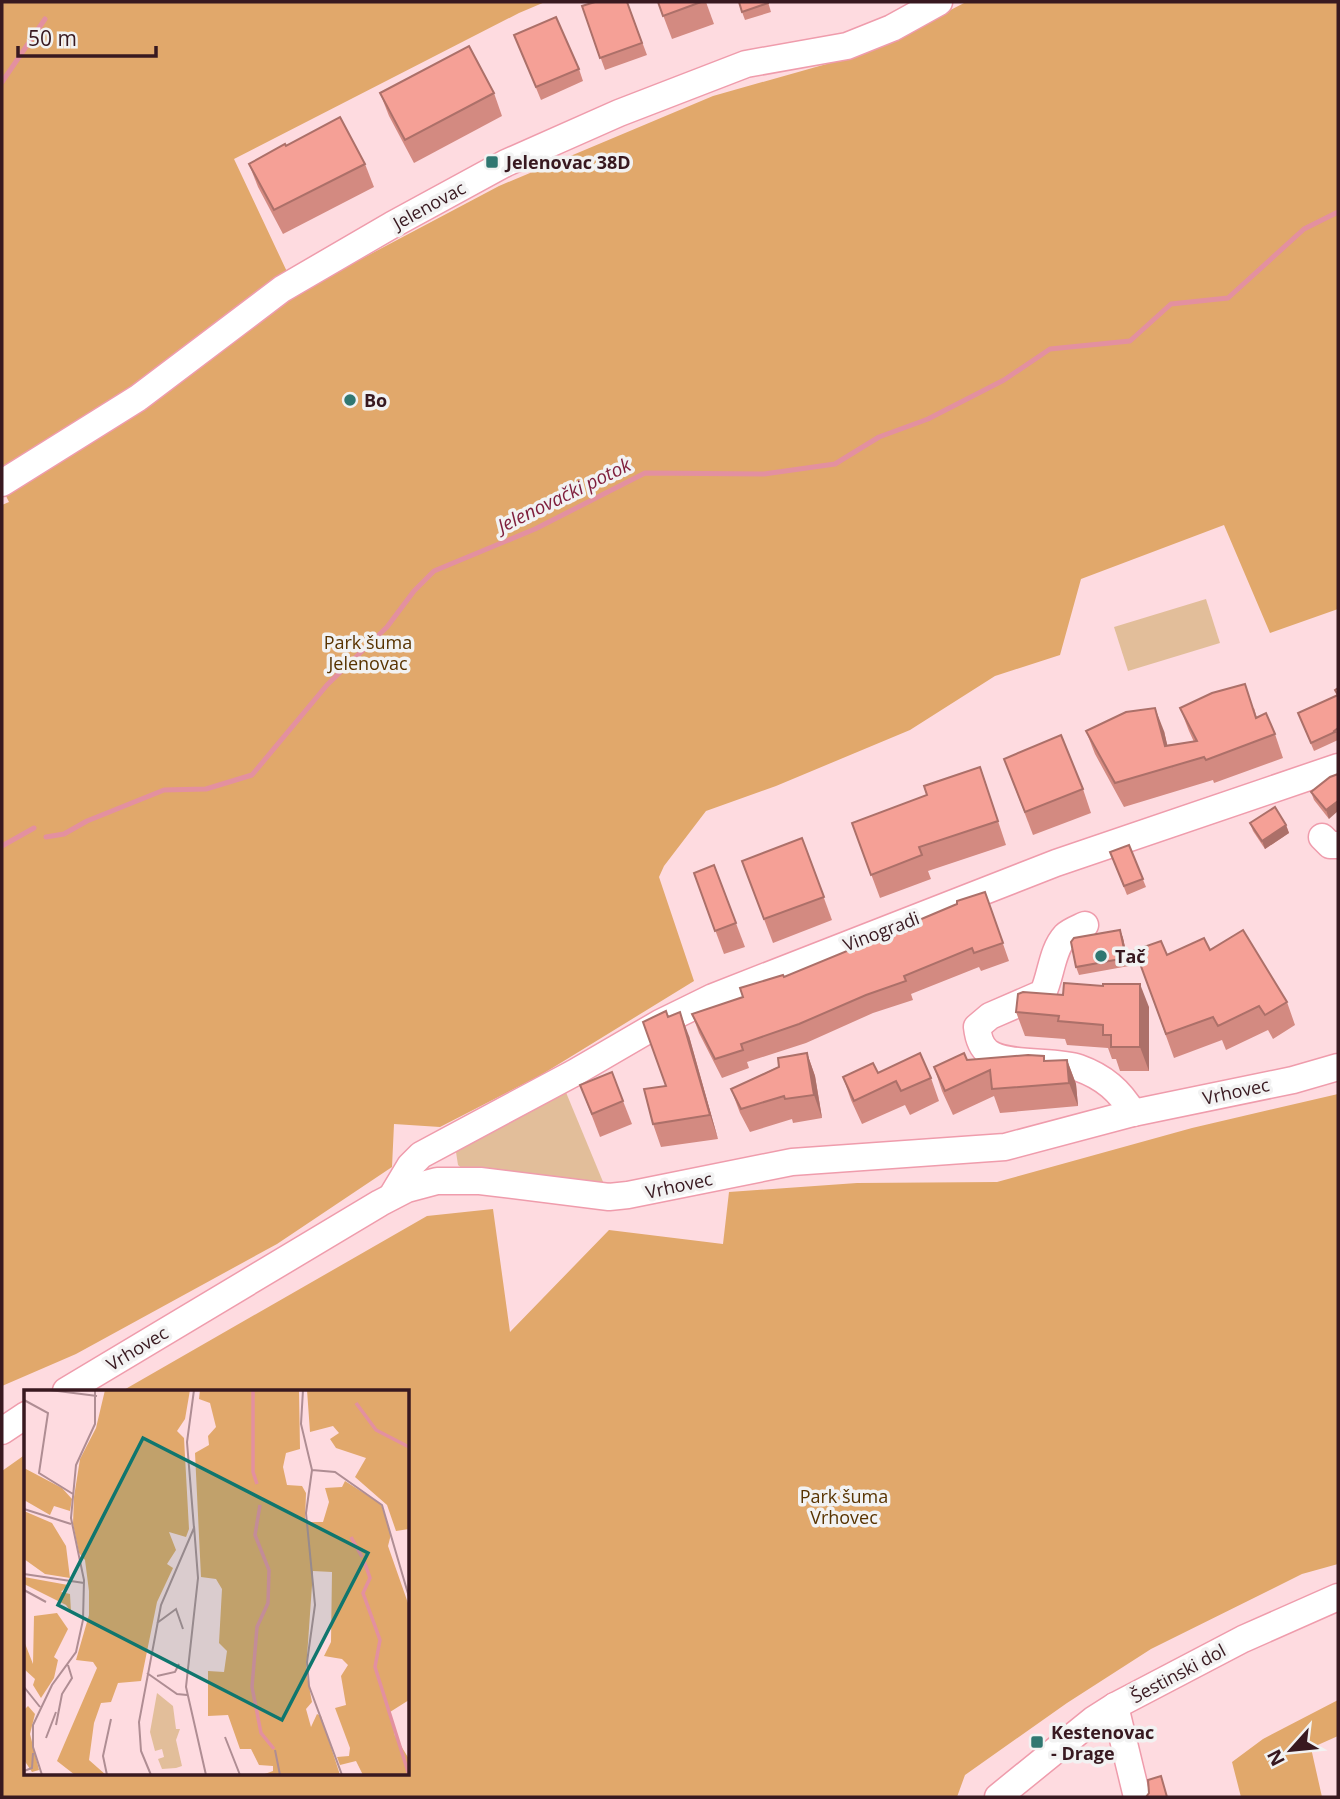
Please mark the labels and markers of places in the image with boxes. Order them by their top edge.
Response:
place label: Jelenovac 38D [504,150,631,174]
marker: Jelenovac 38D [484,154,500,170]
place label: Bo [364,388,387,412]
marker: Bo [342,392,358,408]
place label: Tač [1115,944,1146,968]
marker: Tač [1093,948,1109,964]
place label: Kestenovac - Drage [1051,1720,1154,1765]
marker: Kestenovac - Drage [1029,1734,1045,1750]

